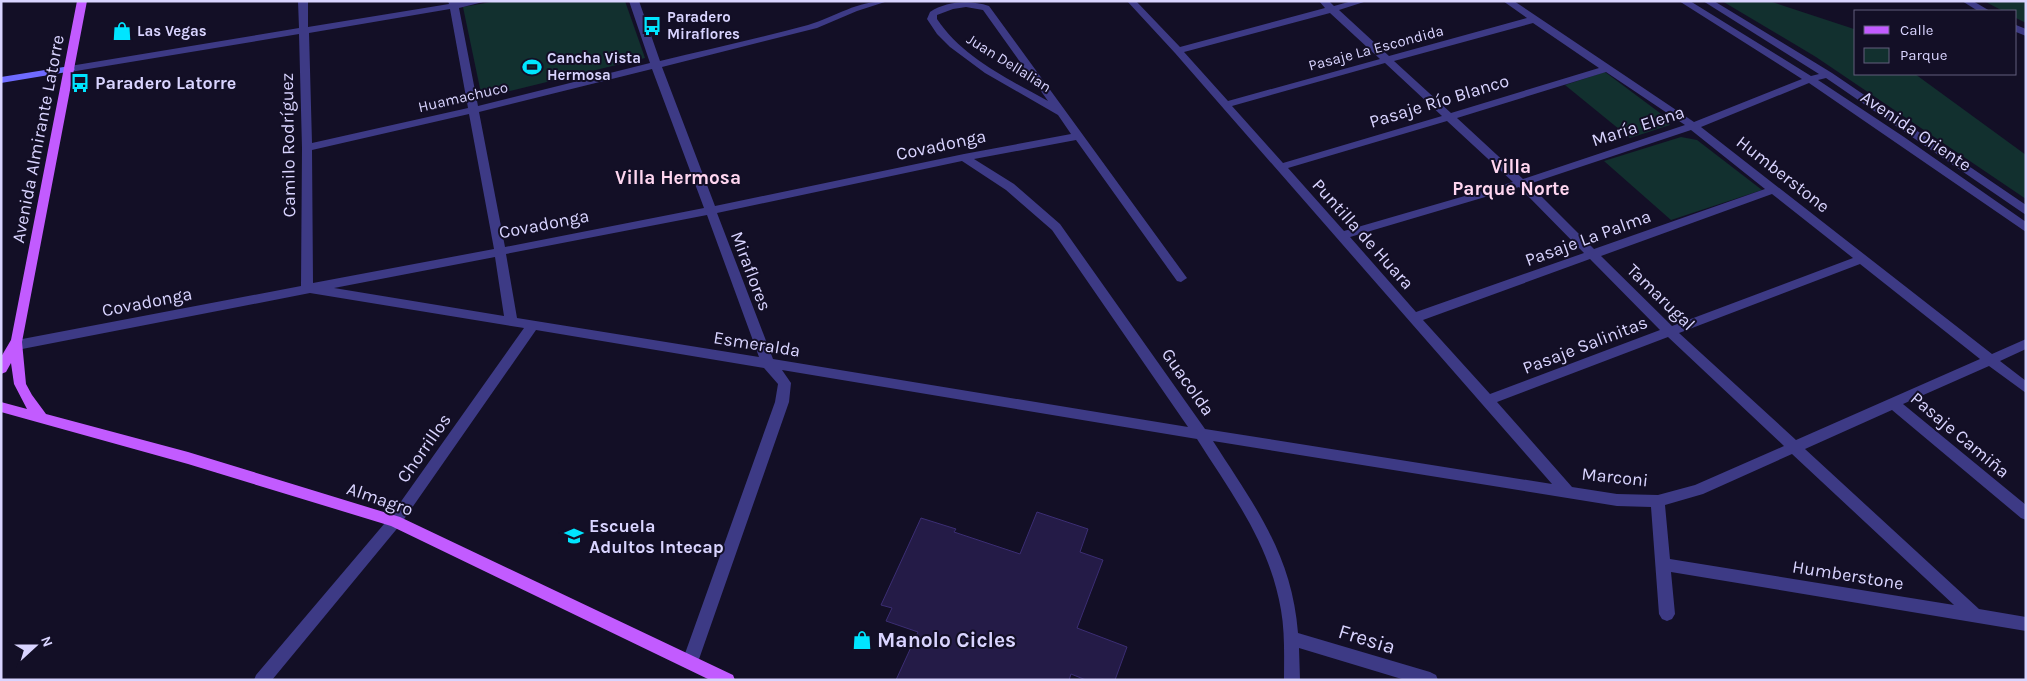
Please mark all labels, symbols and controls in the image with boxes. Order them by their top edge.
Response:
place label: Paradero Miraflores [667,8,740,43]
legend [1854,10,2017,75]
bus stop icon: Paradero Miraflores [641,15,663,37]
shop icon: Las Vegas [111,20,133,42]
street label: Pasaje La Escondida [1306,21,1446,75]
text: Calle [1900,21,1934,39]
place label: Las Vegas [137,22,207,40]
street label: Juan Dellalian [963,30,1055,96]
street label: Avenida Almirante Latorre [7,33,69,245]
text: Parque [1900,46,1948,64]
place label: Cancha Vista Hermosa [547,49,641,84]
sports icon: Cancha Vista Hermosa [521,56,543,78]
street label: Pasaje Río Blanco [1366,69,1512,133]
bus stop icon: Paradero Latorre [69,72,91,94]
place label: Paradero Latorre [95,72,236,94]
street label: Camilo Rodríguez [276,73,300,217]
street label: Huamachuco [416,78,510,116]
street label: Avenida Oriente [1856,86,1976,176]
street label: María Elena [1589,101,1687,151]
street label: Covadonga [894,125,988,165]
street label: Humberstone [1732,131,1834,217]
district label: Villa Parque Norte [1452,156,1570,200]
district label: Villa Hermosa [615,167,741,189]
street label: Puntilla de Huara [1307,174,1419,294]
street label: Covadonga [497,204,591,244]
street label: Pasaje La Palma [1522,205,1654,271]
street label: Miraflores [726,228,776,314]
street label: Tamarugal [1622,259,1700,335]
street label: Covadonga [100,282,194,322]
street label: Pasaje Salinitas [1519,311,1651,379]
street label: Esmeralda [712,326,802,362]
street label: Guacolda [1157,344,1219,420]
street label: Pasaje Camiña [1906,387,2014,483]
street label: Chorrillos [392,409,456,487]
street label: Marconi [1581,463,1649,491]
street label: Almagro [344,477,416,521]
place label: Escuela Adultos Intecap [589,515,724,558]
school or university icon: Escuela Adultos Intecap [563,525,585,547]
street label: Humberstone [1791,555,1905,595]
street label: Fresia [1336,619,1398,659]
north arrow [10,621,60,671]
place label: Manolo Cicles [877,628,1016,652]
shop icon: Manolo Cicles [851,629,873,651]
text: N [37,634,56,649]

